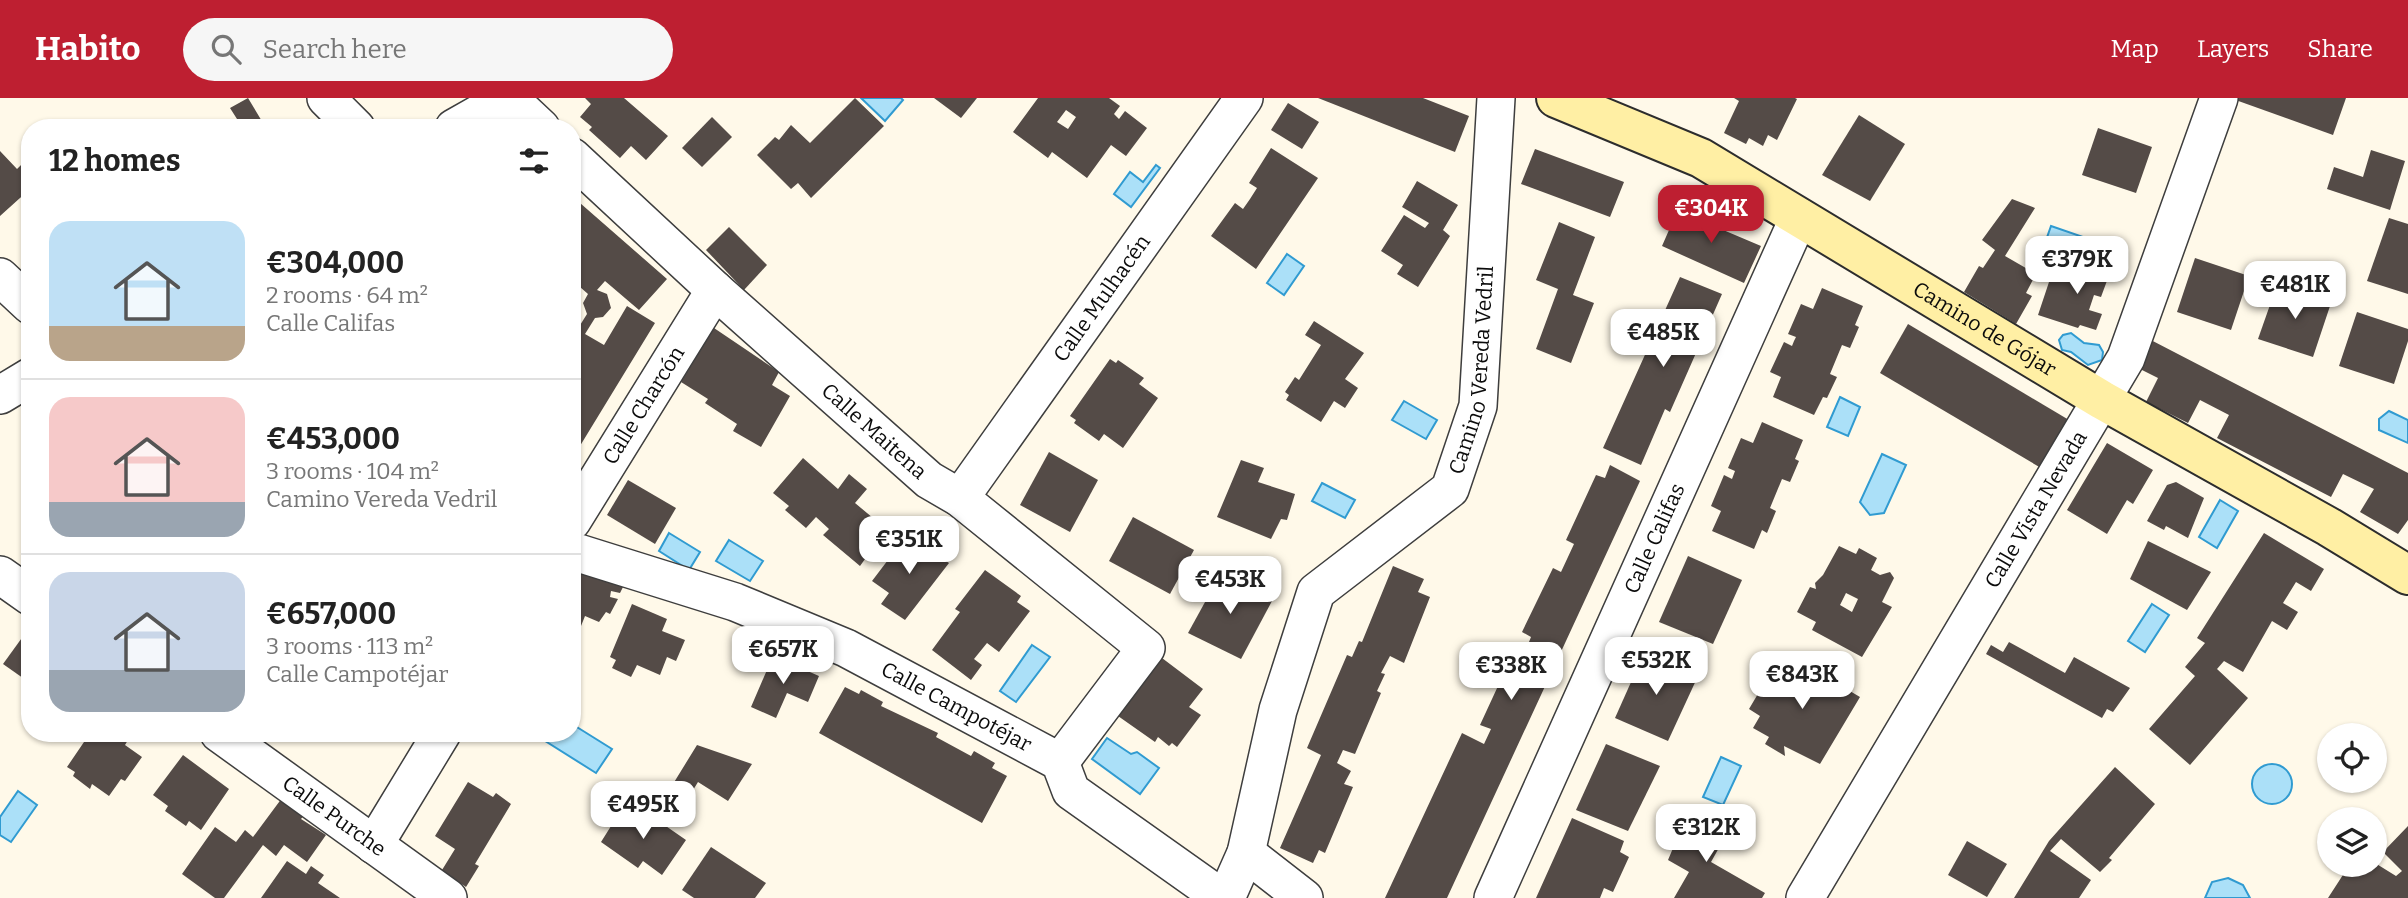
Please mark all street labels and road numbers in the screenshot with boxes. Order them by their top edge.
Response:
street label: Calle Mulhacén [1048,230,1156,367]
street label: Camino Vereda Vedril [1443,265,1499,478]
street label: Camino de Gójar [1908,276,2061,382]
street label: Calle Charcón [597,341,690,469]
street label: Calle Maitena [816,378,933,485]
street label: Calle Vista Nevada [1979,426,2093,593]
street label: Calle Califas [1618,479,1691,598]
street label: Calle Campotéjar [877,656,1036,757]
street label: Calle Purche [277,770,391,862]

